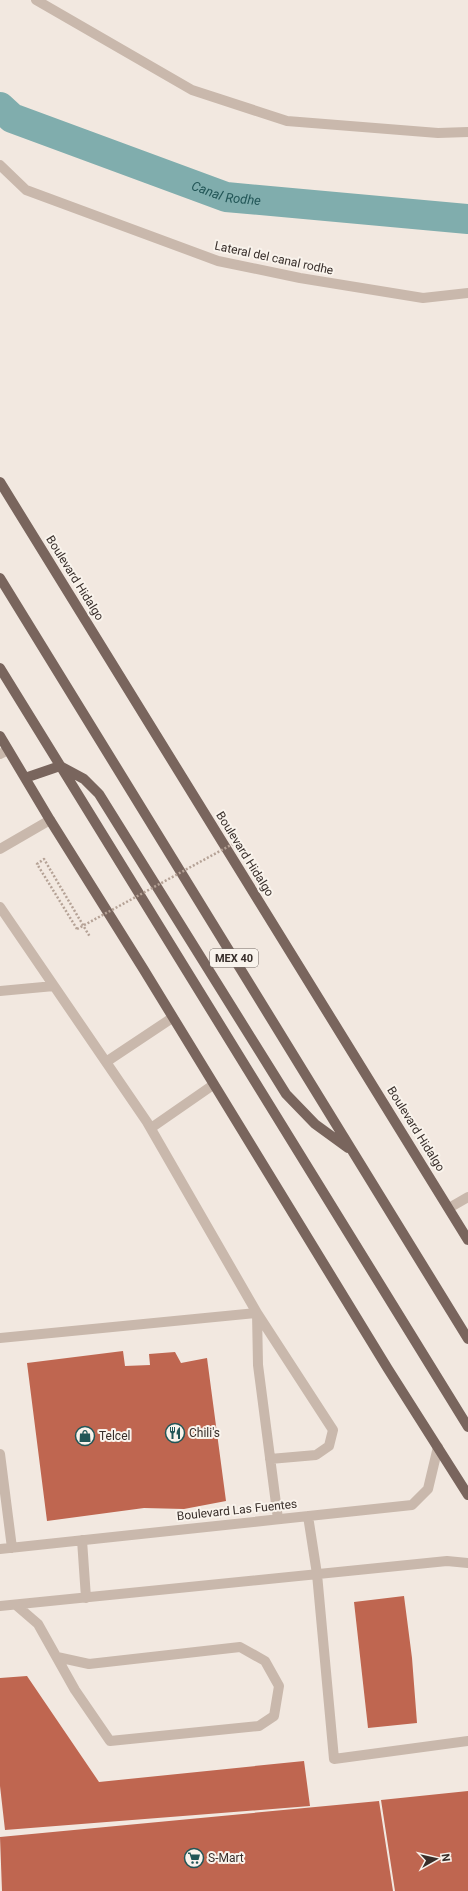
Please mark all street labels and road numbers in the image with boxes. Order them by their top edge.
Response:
street label: Lateral del canal rodhe [213,239,335,277]
street label: Boulevard Hidalgo [43,533,107,623]
street label: Boulevard Hidalgo [213,809,277,899]
road number: MEX 40 [210,949,258,967]
street label: Boulevard Hidalgo [384,1084,448,1174]
street label: Boulevard Las Fuentes [176,1497,298,1523]

